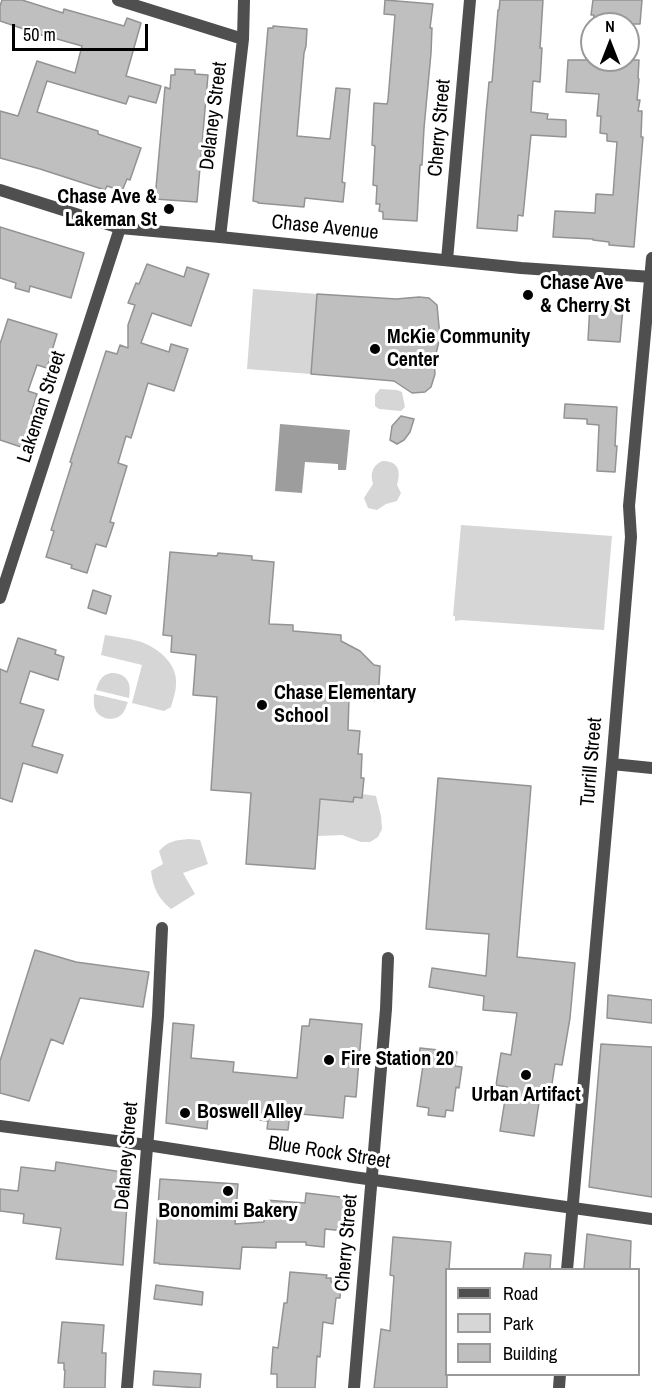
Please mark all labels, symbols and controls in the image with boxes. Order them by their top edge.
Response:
scale bar [15,12,152,50]
north arrow [580,12,640,72]
text: N [605,15,615,37]
text: 50 m [23,22,56,47]
street label: Delaney Street [195,61,233,171]
street label: Cherry Street [424,78,456,178]
place label: Chase Ave & Lakeman St [57,186,157,233]
marker: Chase Ave & Lakeman St [162,202,176,216]
street label: Chase Avenue [270,210,380,246]
place label: Chase Ave & Cherry St [540,272,630,319]
marker: Chase Ave & Cherry St [521,288,535,302]
place label: McKie Community Center [387,326,530,373]
marker: McKie Community Center [368,342,382,356]
street label: Lakeman Street [13,348,71,466]
place label: Chase Elementary School [274,682,416,729]
marker: Chase Elementary School [255,698,269,712]
street label: Turrill Street [576,717,608,807]
place label: Fire Station 20 [341,1048,454,1072]
marker: Fire Station 20 [322,1053,336,1067]
marker: Urban Artifact [519,1068,533,1082]
place label: Urban Artifact [471,1084,581,1108]
street label: Delaney Street [110,1101,144,1211]
place label: Boswell Alley [197,1101,303,1125]
marker: Boswell Alley [178,1106,192,1120]
street label: Blue Rock Street [266,1132,392,1174]
marker: Bonomimi Bakery [221,1184,235,1198]
street label: Cherry Street [331,1193,363,1293]
place label: Bonomimi Bakery [158,1200,298,1224]
legend [445,1268,640,1376]
text: Road [503,1281,538,1306]
text: Park [503,1311,533,1336]
text: Building [503,1341,557,1366]

